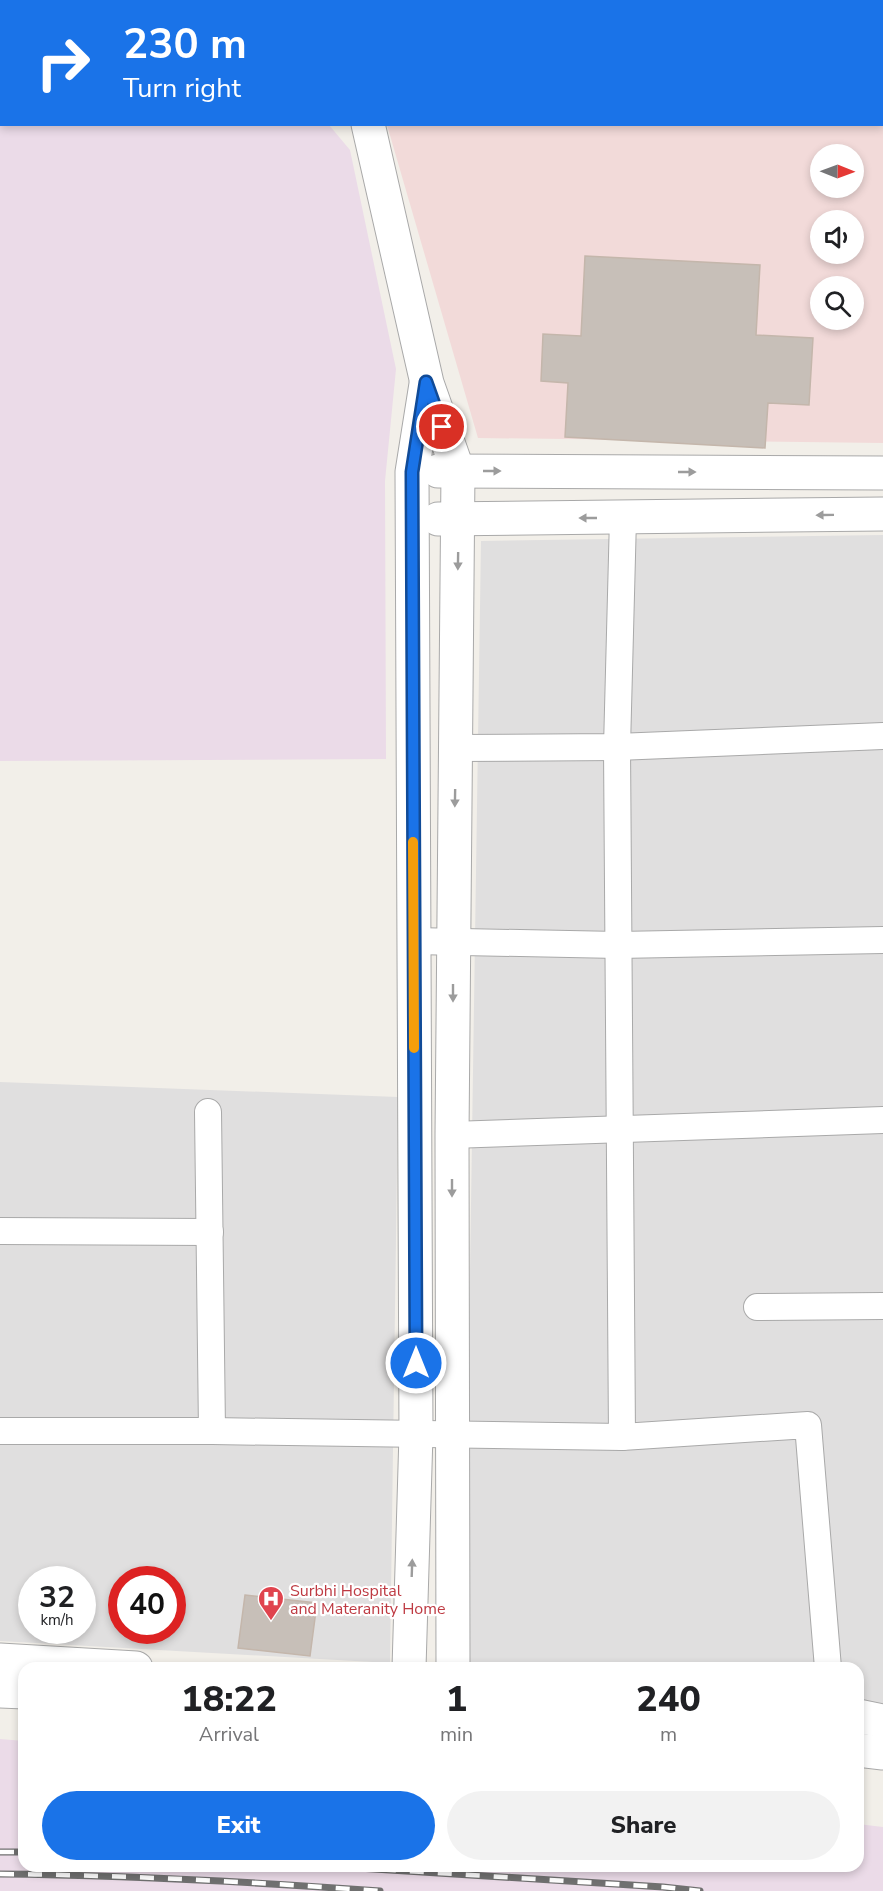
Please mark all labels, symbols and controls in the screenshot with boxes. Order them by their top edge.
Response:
text: 230 m [123,16,247,73]
icon: right [24,24,102,102]
text: Turn right [123,70,241,107]
north arrow [810,144,864,198]
map controls [810,144,864,330]
button: sound [810,210,864,264]
button: search [810,276,864,330]
pin [416,401,467,452]
icon: arrive [425,410,458,443]
one-way arrow [482,466,501,476]
one-way arrow [677,467,696,477]
one-way arrow [815,510,834,520]
one-way arrow [578,513,597,523]
one-way arrow [453,552,462,571]
one-way arrow [450,789,460,808]
one-way arrow [448,984,458,1003]
one-way arrow [447,1179,457,1198]
position arrow [384,1331,448,1395]
one-way arrow [408,1558,417,1577]
speed limit sign: 40 [108,1566,186,1644]
text: 32 [39,1577,75,1618]
place label: Surbhi Hospital and Materanity Home [290,1580,445,1620]
hospital icon: Surbhi Hospital and Materanity Home [256,1584,286,1622]
text: km/h [40,1610,74,1630]
text: 18:22 [181,1675,277,1724]
text: 1 [446,1675,467,1724]
text: 240 [636,1675,701,1724]
text: Arrival [199,1721,259,1748]
text: min [440,1721,473,1748]
text: m [660,1721,677,1748]
button: Exit [42,1791,435,1860]
button: Share [447,1791,840,1860]

